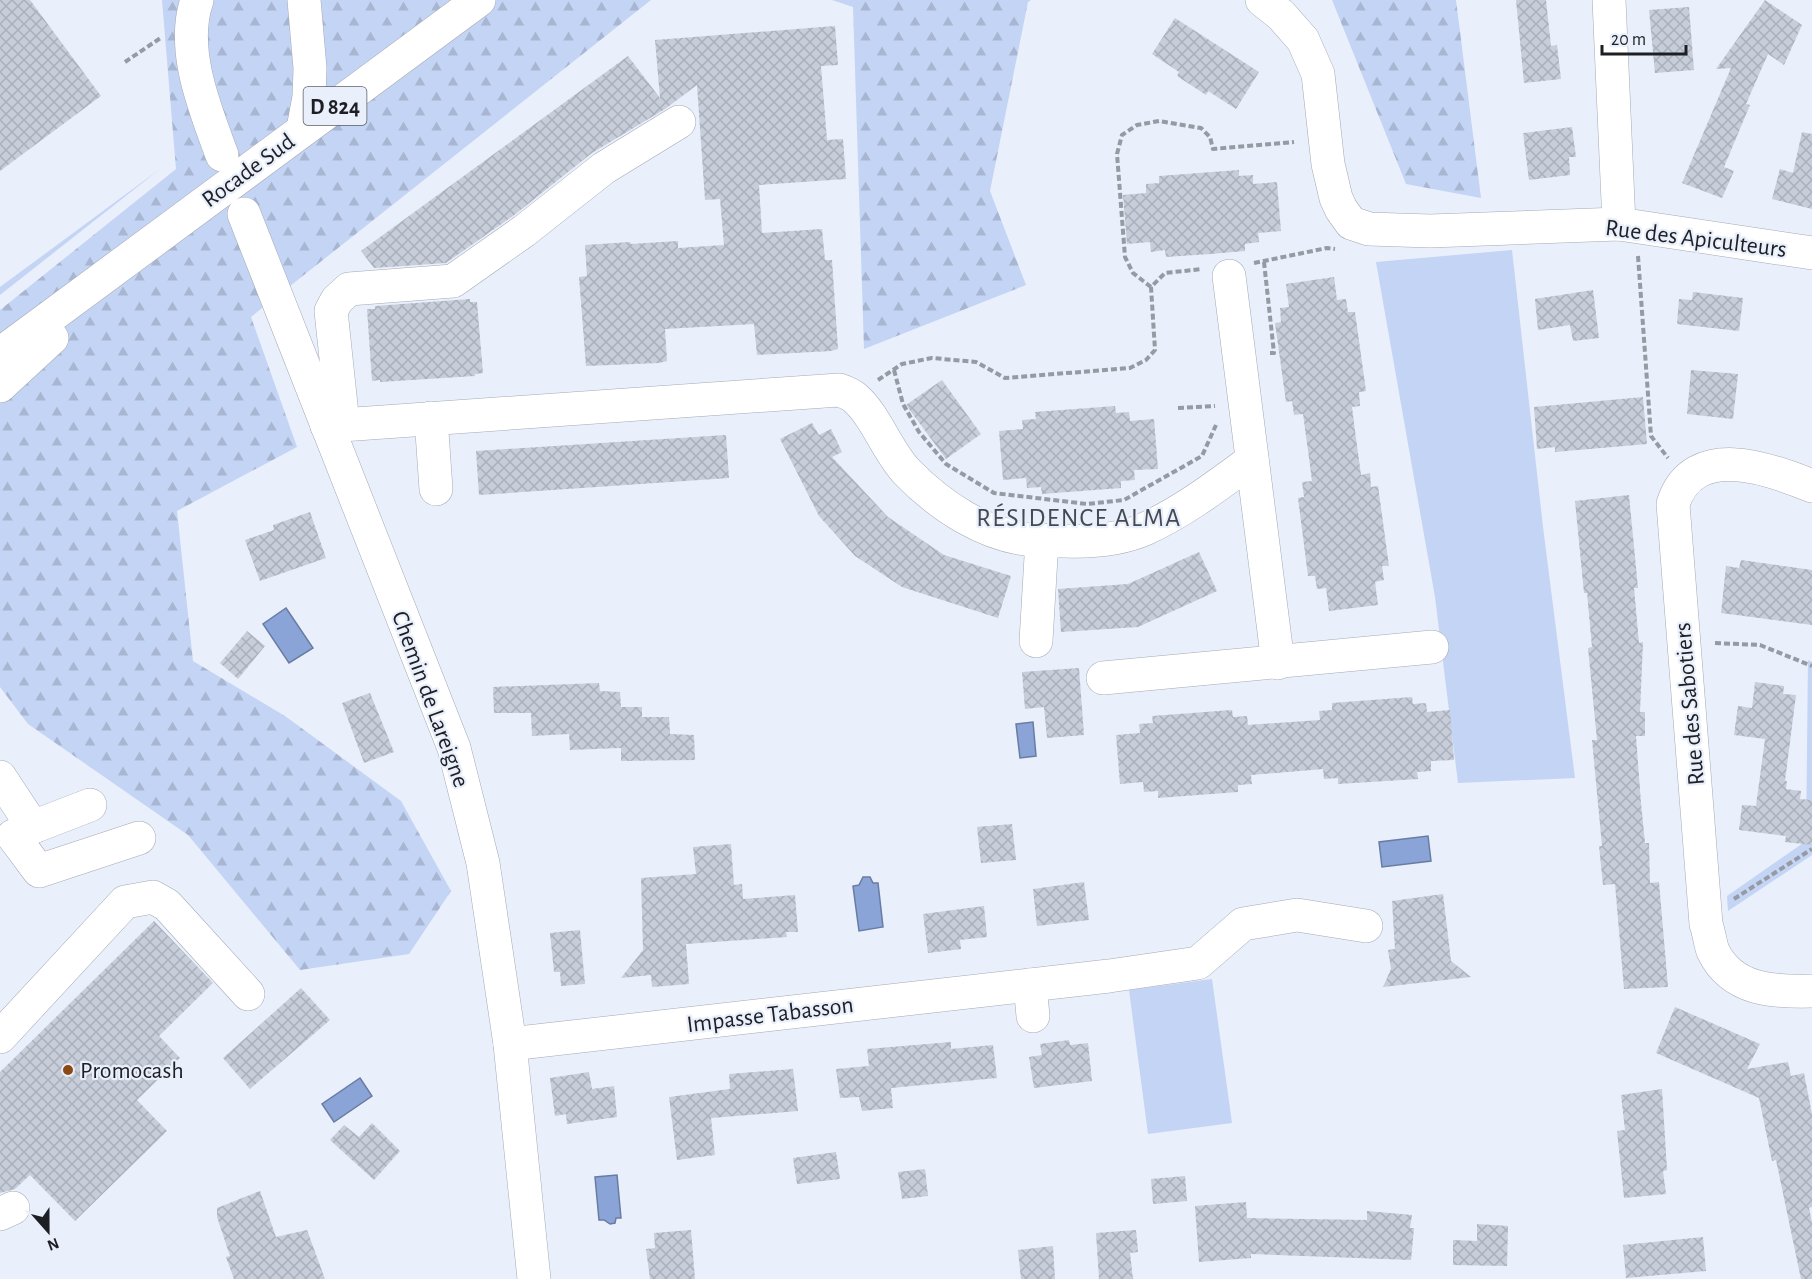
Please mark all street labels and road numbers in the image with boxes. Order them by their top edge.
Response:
road number: D 824 [304,87,366,125]
street label: Rocade Sud [198,129,299,212]
street label: Rue des Apiculteurs [1604,216,1788,262]
street label: Chemin de Lareigne [387,608,473,791]
street label: Rue des Sabotiers [1671,621,1709,786]
street label: Impasse Tabasson [685,993,855,1037]

